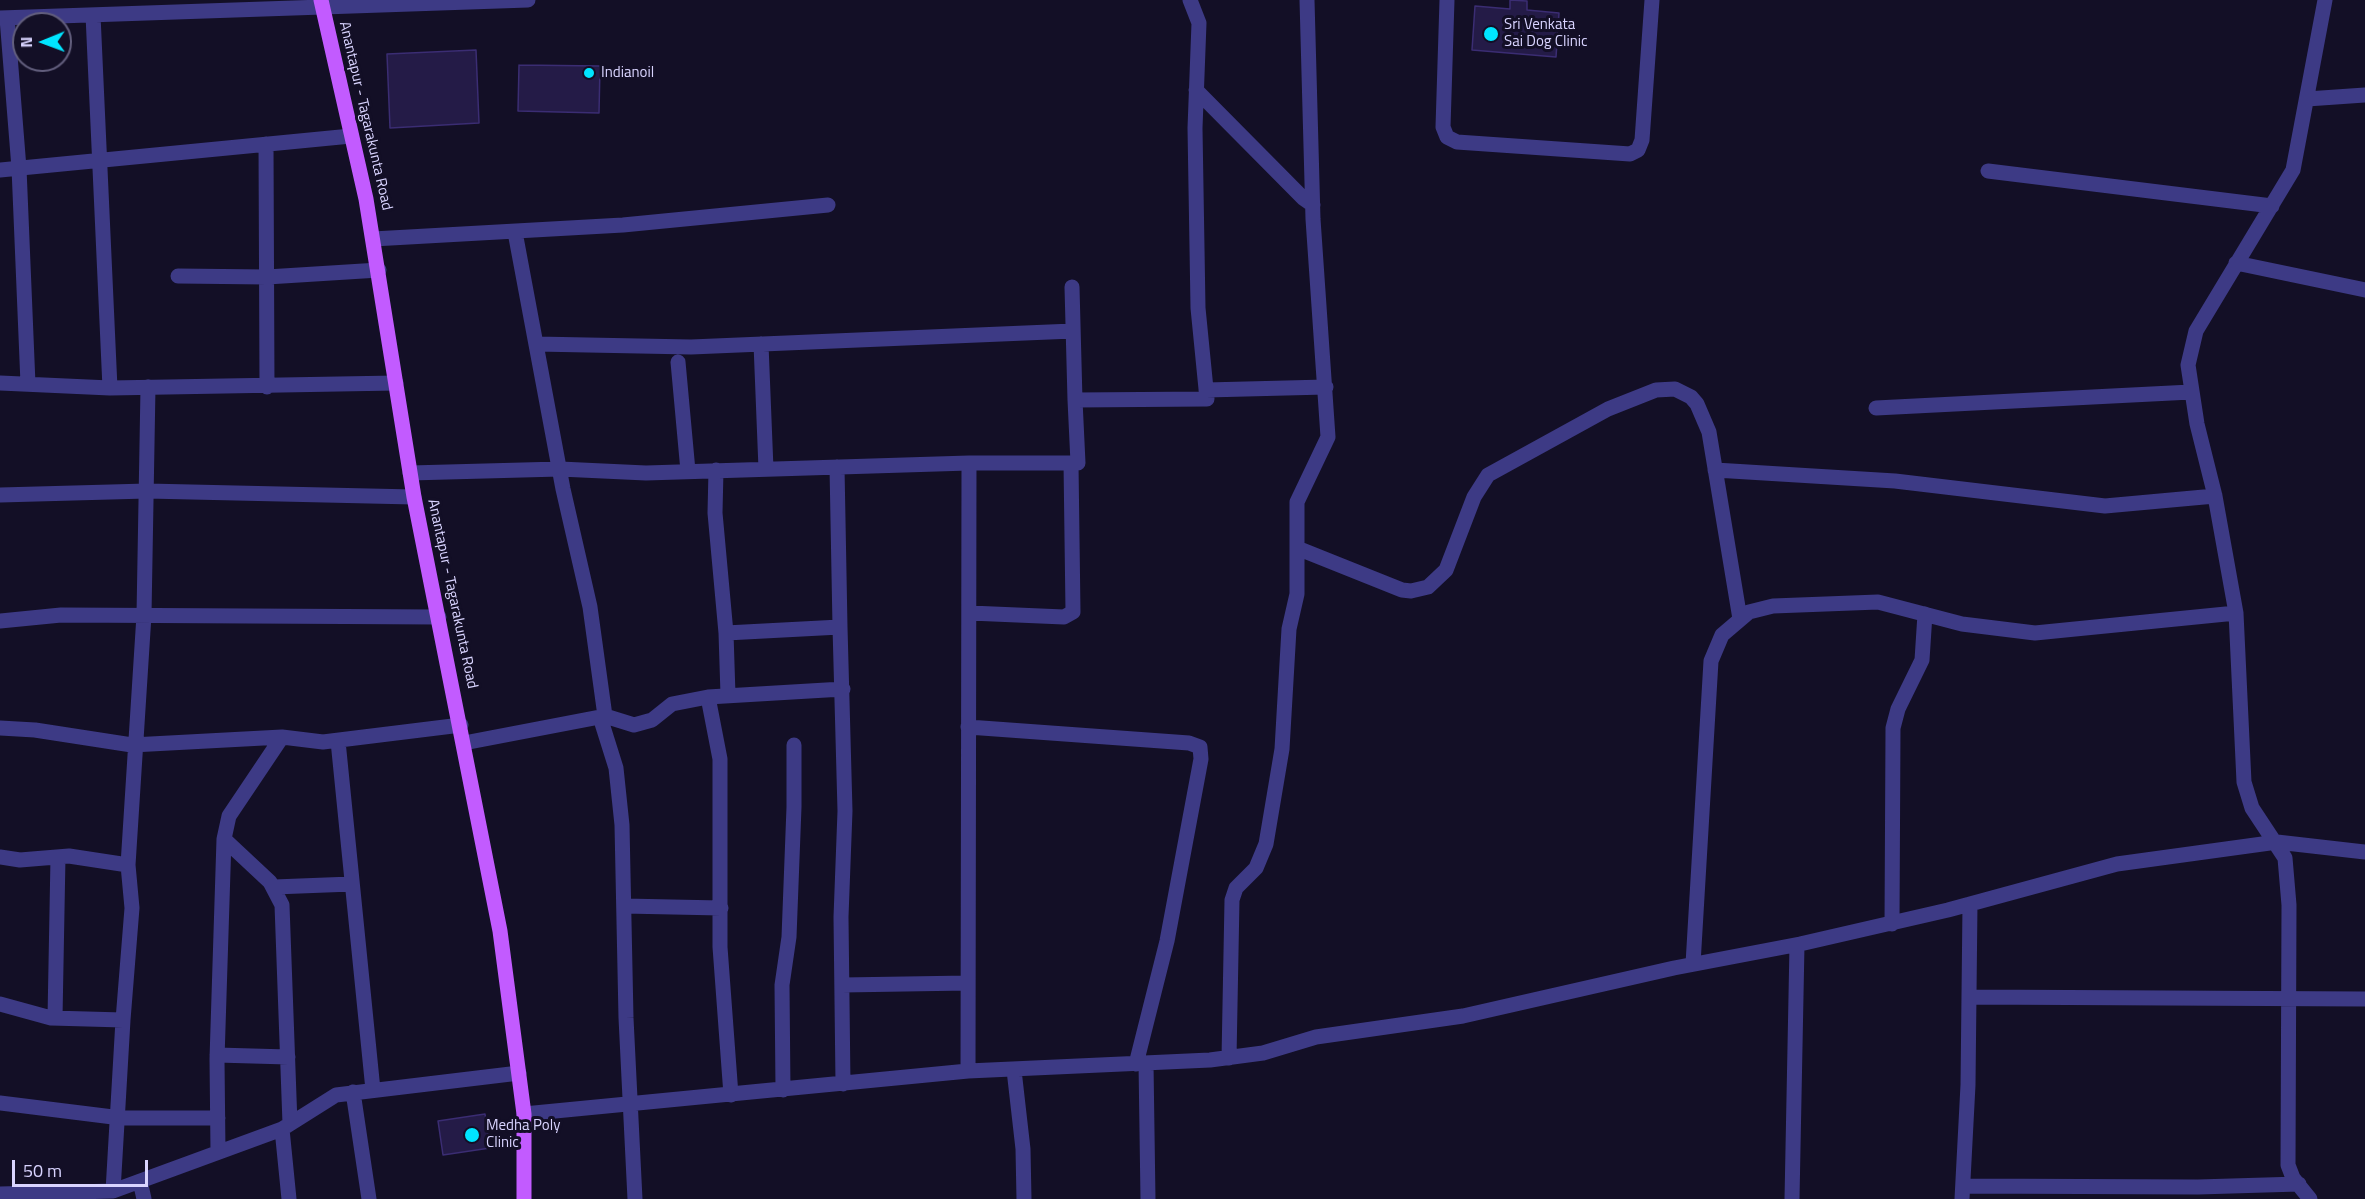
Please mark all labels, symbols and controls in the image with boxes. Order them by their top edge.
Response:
north arrow [12,12,72,72]
place label: Sri Venkata Sai Dog Clinic [1504,16,1588,51]
street label: Anantapur - Tagarakunta Road [334,20,396,212]
marker: Sri Venkata Sai Dog Clinic [1482,25,1500,43]
text: N [14,37,38,48]
place label: Indianoil [601,64,654,82]
marker: Indianoil [582,66,596,80]
street label: Anantapur - Tagarakunta Road [423,498,481,690]
place label: Medha Poly Clinic [486,1117,560,1152]
marker: Medha Poly Clinic [463,1126,481,1144]
scale bar [15,1148,152,1186]
text: 50 m [23,1157,62,1184]

